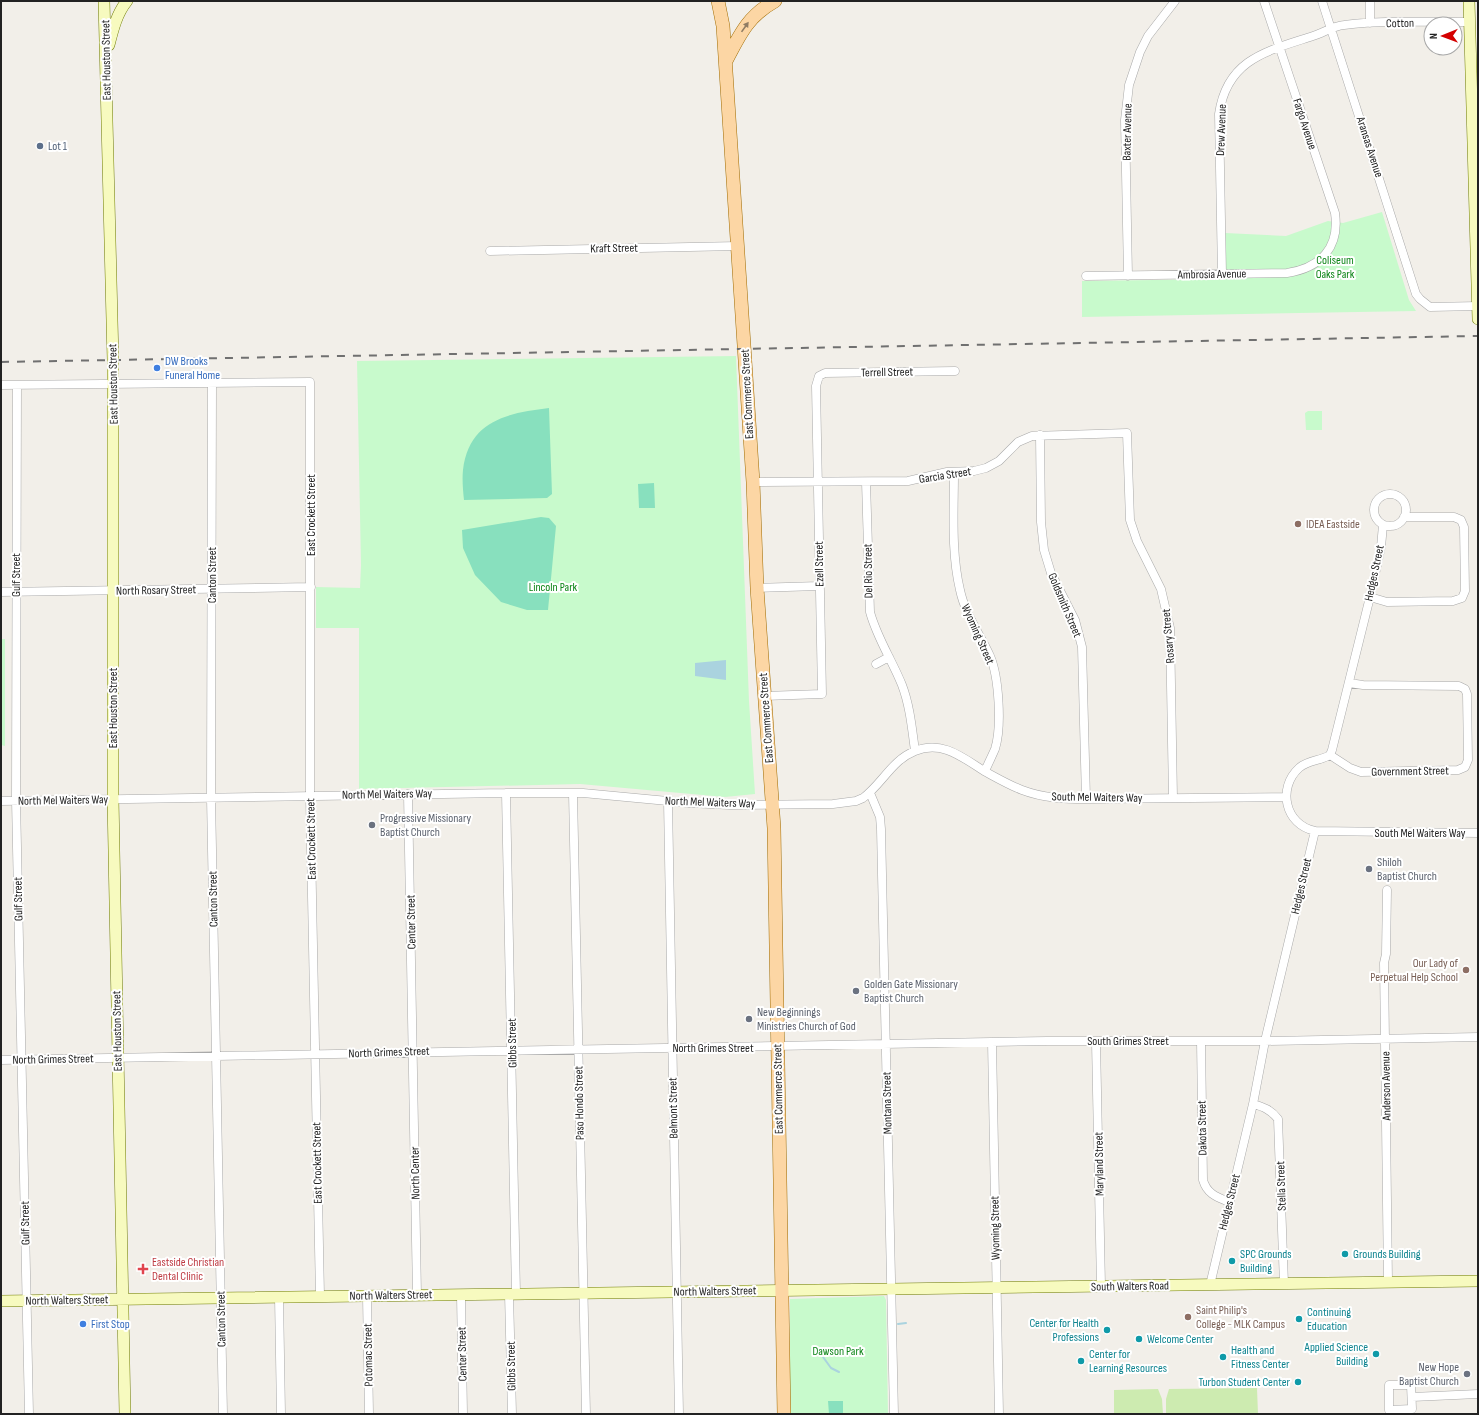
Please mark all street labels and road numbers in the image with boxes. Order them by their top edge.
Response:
street label: Cotton [1386,16,1414,31]
street label: East Houston Street [98,19,115,100]
street label: Fargo Avenue [1289,97,1320,152]
street label: Baxter Avenue [1119,103,1136,161]
street label: Drew Avenue [1213,104,1230,156]
street label: Aransas Avenue [1352,114,1386,180]
street label: Kraft Street [590,241,638,256]
street label: Ambrosia Avenue [1177,266,1247,283]
street label: East Houston Street [105,343,122,424]
street label: East Commerce Street [738,348,757,439]
street label: Terrell Street [861,365,914,380]
street label: Garcia Street [918,464,973,487]
street label: East Crockett Street [304,474,319,556]
street label: Ezell Street [812,541,827,587]
street label: Del Rio Street [861,543,876,599]
street label: Hedges Street [1361,543,1388,603]
street label: Canton Street [205,546,220,603]
street label: Gulf Street [9,553,24,597]
street label: Goldsmith Street [1044,571,1085,640]
street label: North Rosary Street [116,582,196,599]
street label: Wyoming Street [958,602,998,667]
street label: Rosary Street [1159,608,1178,664]
street label: East Houston Street [106,667,121,748]
street label: East Commerce Street [756,672,777,764]
street label: Government Street [1371,763,1449,780]
street label: North Mel Waiters Way [342,786,433,803]
street label: South Mel Waiters Way [1051,789,1143,806]
street label: North Mel Waiters Way [18,792,109,809]
street label: North Mel Waiters Way [665,793,756,812]
street label: East Crockett Street [303,798,320,880]
street label: South Mel Waiters Way [1375,826,1466,841]
street label: Hedges Street [1288,856,1315,916]
street label: Canton Street [206,870,221,927]
street label: Gulf Street [11,877,26,921]
street label: Center Street [404,894,419,950]
street label: East Houston Street [109,990,126,1071]
street label: Gibbs Street [505,1018,520,1068]
street label: South Grimes Street [1087,1034,1169,1049]
street label: North Grimes Street [672,1041,754,1056]
street label: East Commerce Street [770,1043,787,1134]
street label: North Grimes Street [348,1044,430,1061]
street label: North Grimes Street [12,1051,94,1068]
street label: Anderson Avenue [1378,1051,1395,1122]
street label: Paso Hondo Street [571,1065,588,1140]
street label: Montana Street [879,1071,896,1134]
street label: Belmont Street [665,1077,682,1139]
street label: Dakota Street [1195,1100,1210,1156]
street label: East Crockett Street [309,1122,326,1204]
street label: Maryland Street [1091,1131,1108,1196]
street label: North Center [408,1146,423,1200]
street label: Stella Street [1273,1160,1290,1211]
street label: Hedges Street [1215,1172,1244,1232]
street label: Wyoming Street [987,1195,1004,1260]
street label: Gulf Street [18,1201,33,1245]
street label: South Walters Road [1091,1278,1169,1295]
street label: North Walters Street [673,1283,757,1300]
street label: North Walters Street [349,1287,433,1304]
street label: Canton Street [214,1290,229,1347]
street label: North Walters Street [25,1292,109,1309]
street label: Potomac Street [360,1323,377,1387]
street label: Center Street [455,1326,470,1382]
street label: Gibbs Street [504,1341,519,1391]

